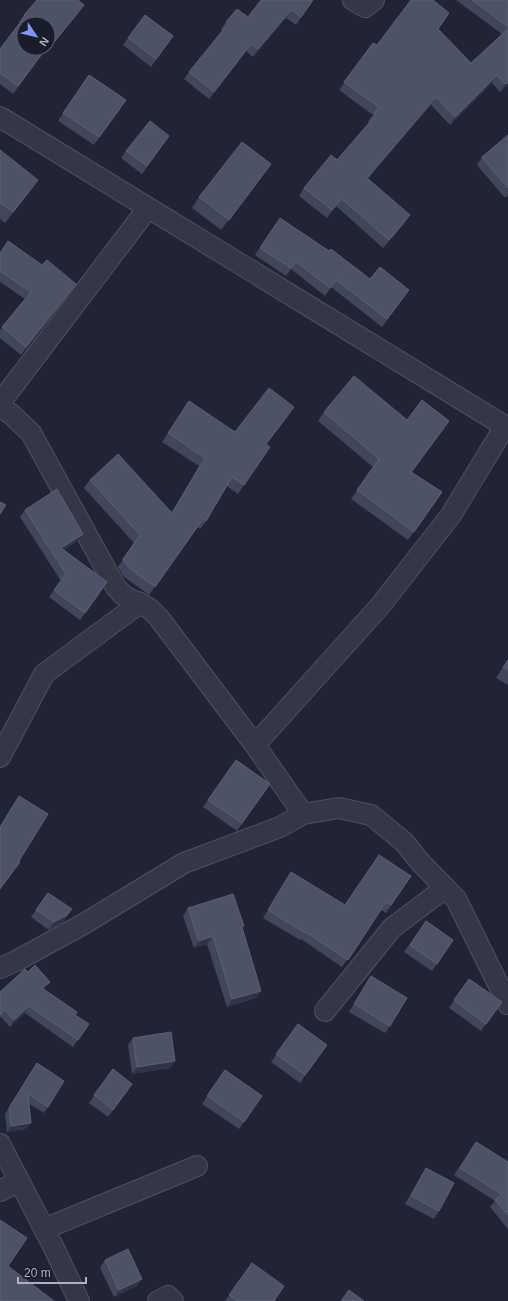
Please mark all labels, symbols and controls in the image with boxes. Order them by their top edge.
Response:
north arrow [16,16,56,56]
text: N [37,35,51,48]
scale bar [18,1259,86,1285]
text: 20 m [24,1266,51,1280]

